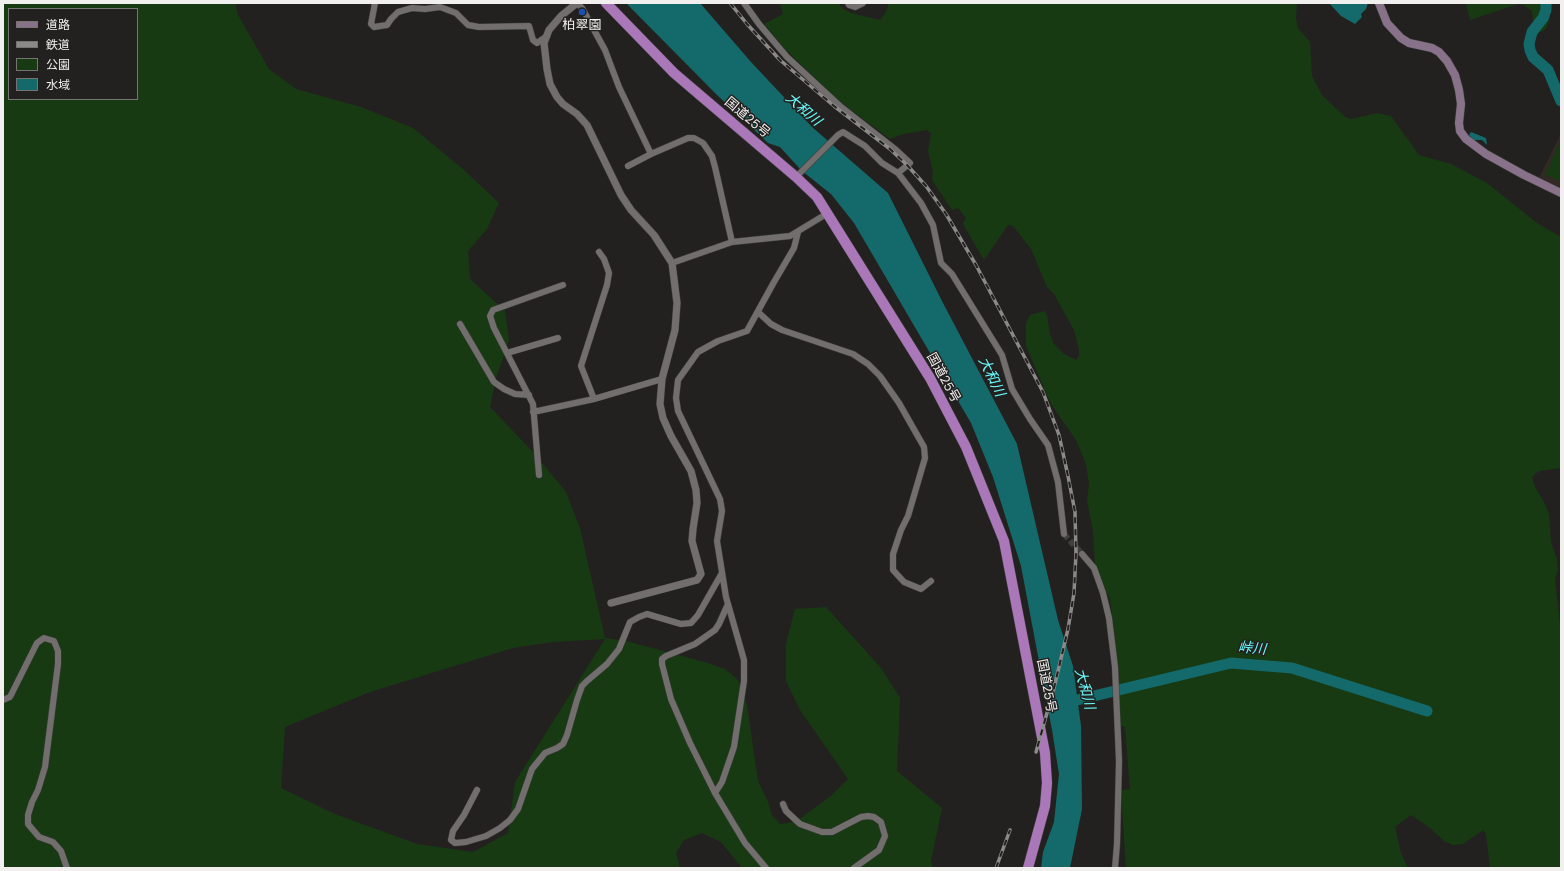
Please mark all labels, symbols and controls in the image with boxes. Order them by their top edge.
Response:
marker: 柏翠園 [577,7,587,17]
legend [8,8,138,100]
text: 道路 [46,17,70,33]
place label: 柏翠園 [563,18,601,34]
text: 鉄道 [46,37,70,53]
text: 公園 [46,57,70,73]
text: 水域 [46,77,70,93]
water label: 大和川 [782,90,824,130]
street label: 国道25号 [721,95,773,141]
street label: 国道25号 [923,350,963,406]
water label: 大和川 [974,354,1008,400]
water label: 峠川 [1237,639,1267,659]
street label: 国道25号 [1033,658,1059,714]
water label: 大和川 [1070,667,1098,711]

